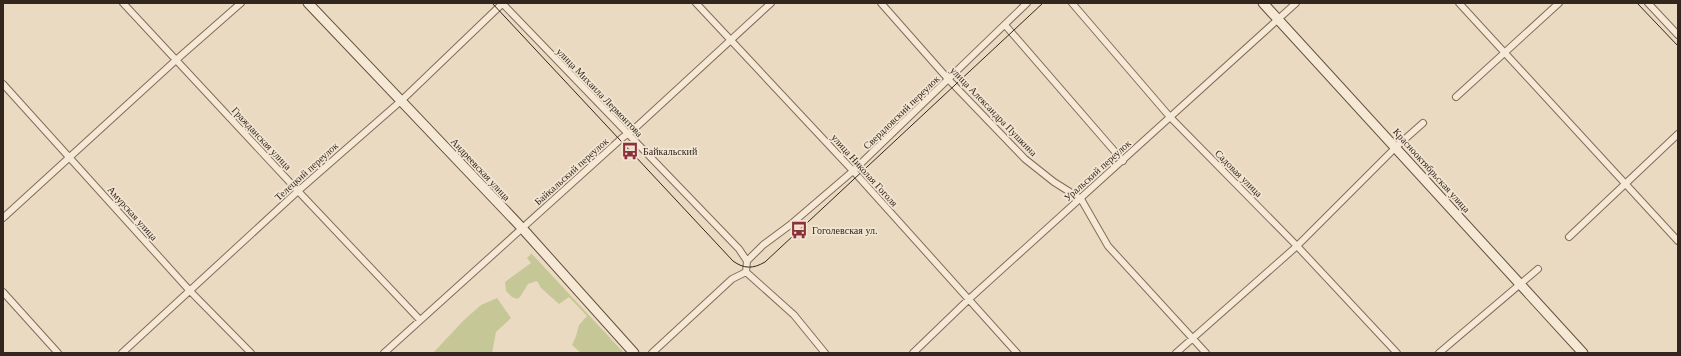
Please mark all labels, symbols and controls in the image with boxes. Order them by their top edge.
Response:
street label: улица Михаила Лермонтова [554,46,645,139]
street label: улица Александра Пушкина [948,64,1040,159]
street label: Свердловский переулок [861,73,942,151]
street label: Гражданская улица [230,105,294,172]
street label: Краснооктябрьская улица [1391,126,1473,215]
street label: улица Николая Гоголя [829,132,900,209]
street label: Байкальский переулок [532,135,610,207]
street label: Андреевская улица [449,136,513,203]
street label: Уральский переулок [1062,137,1133,203]
street label: Телецкий переулок [272,140,340,203]
bus stop icon: Байкальский [620,141,640,161]
place label: Байкальский [643,146,698,157]
street label: Садовая улица [1213,148,1265,200]
street label: Амурская улица [105,184,160,243]
bus stop icon: Гоголевская ул. [789,220,809,240]
place label: Гоголевская ул. [812,225,877,236]

